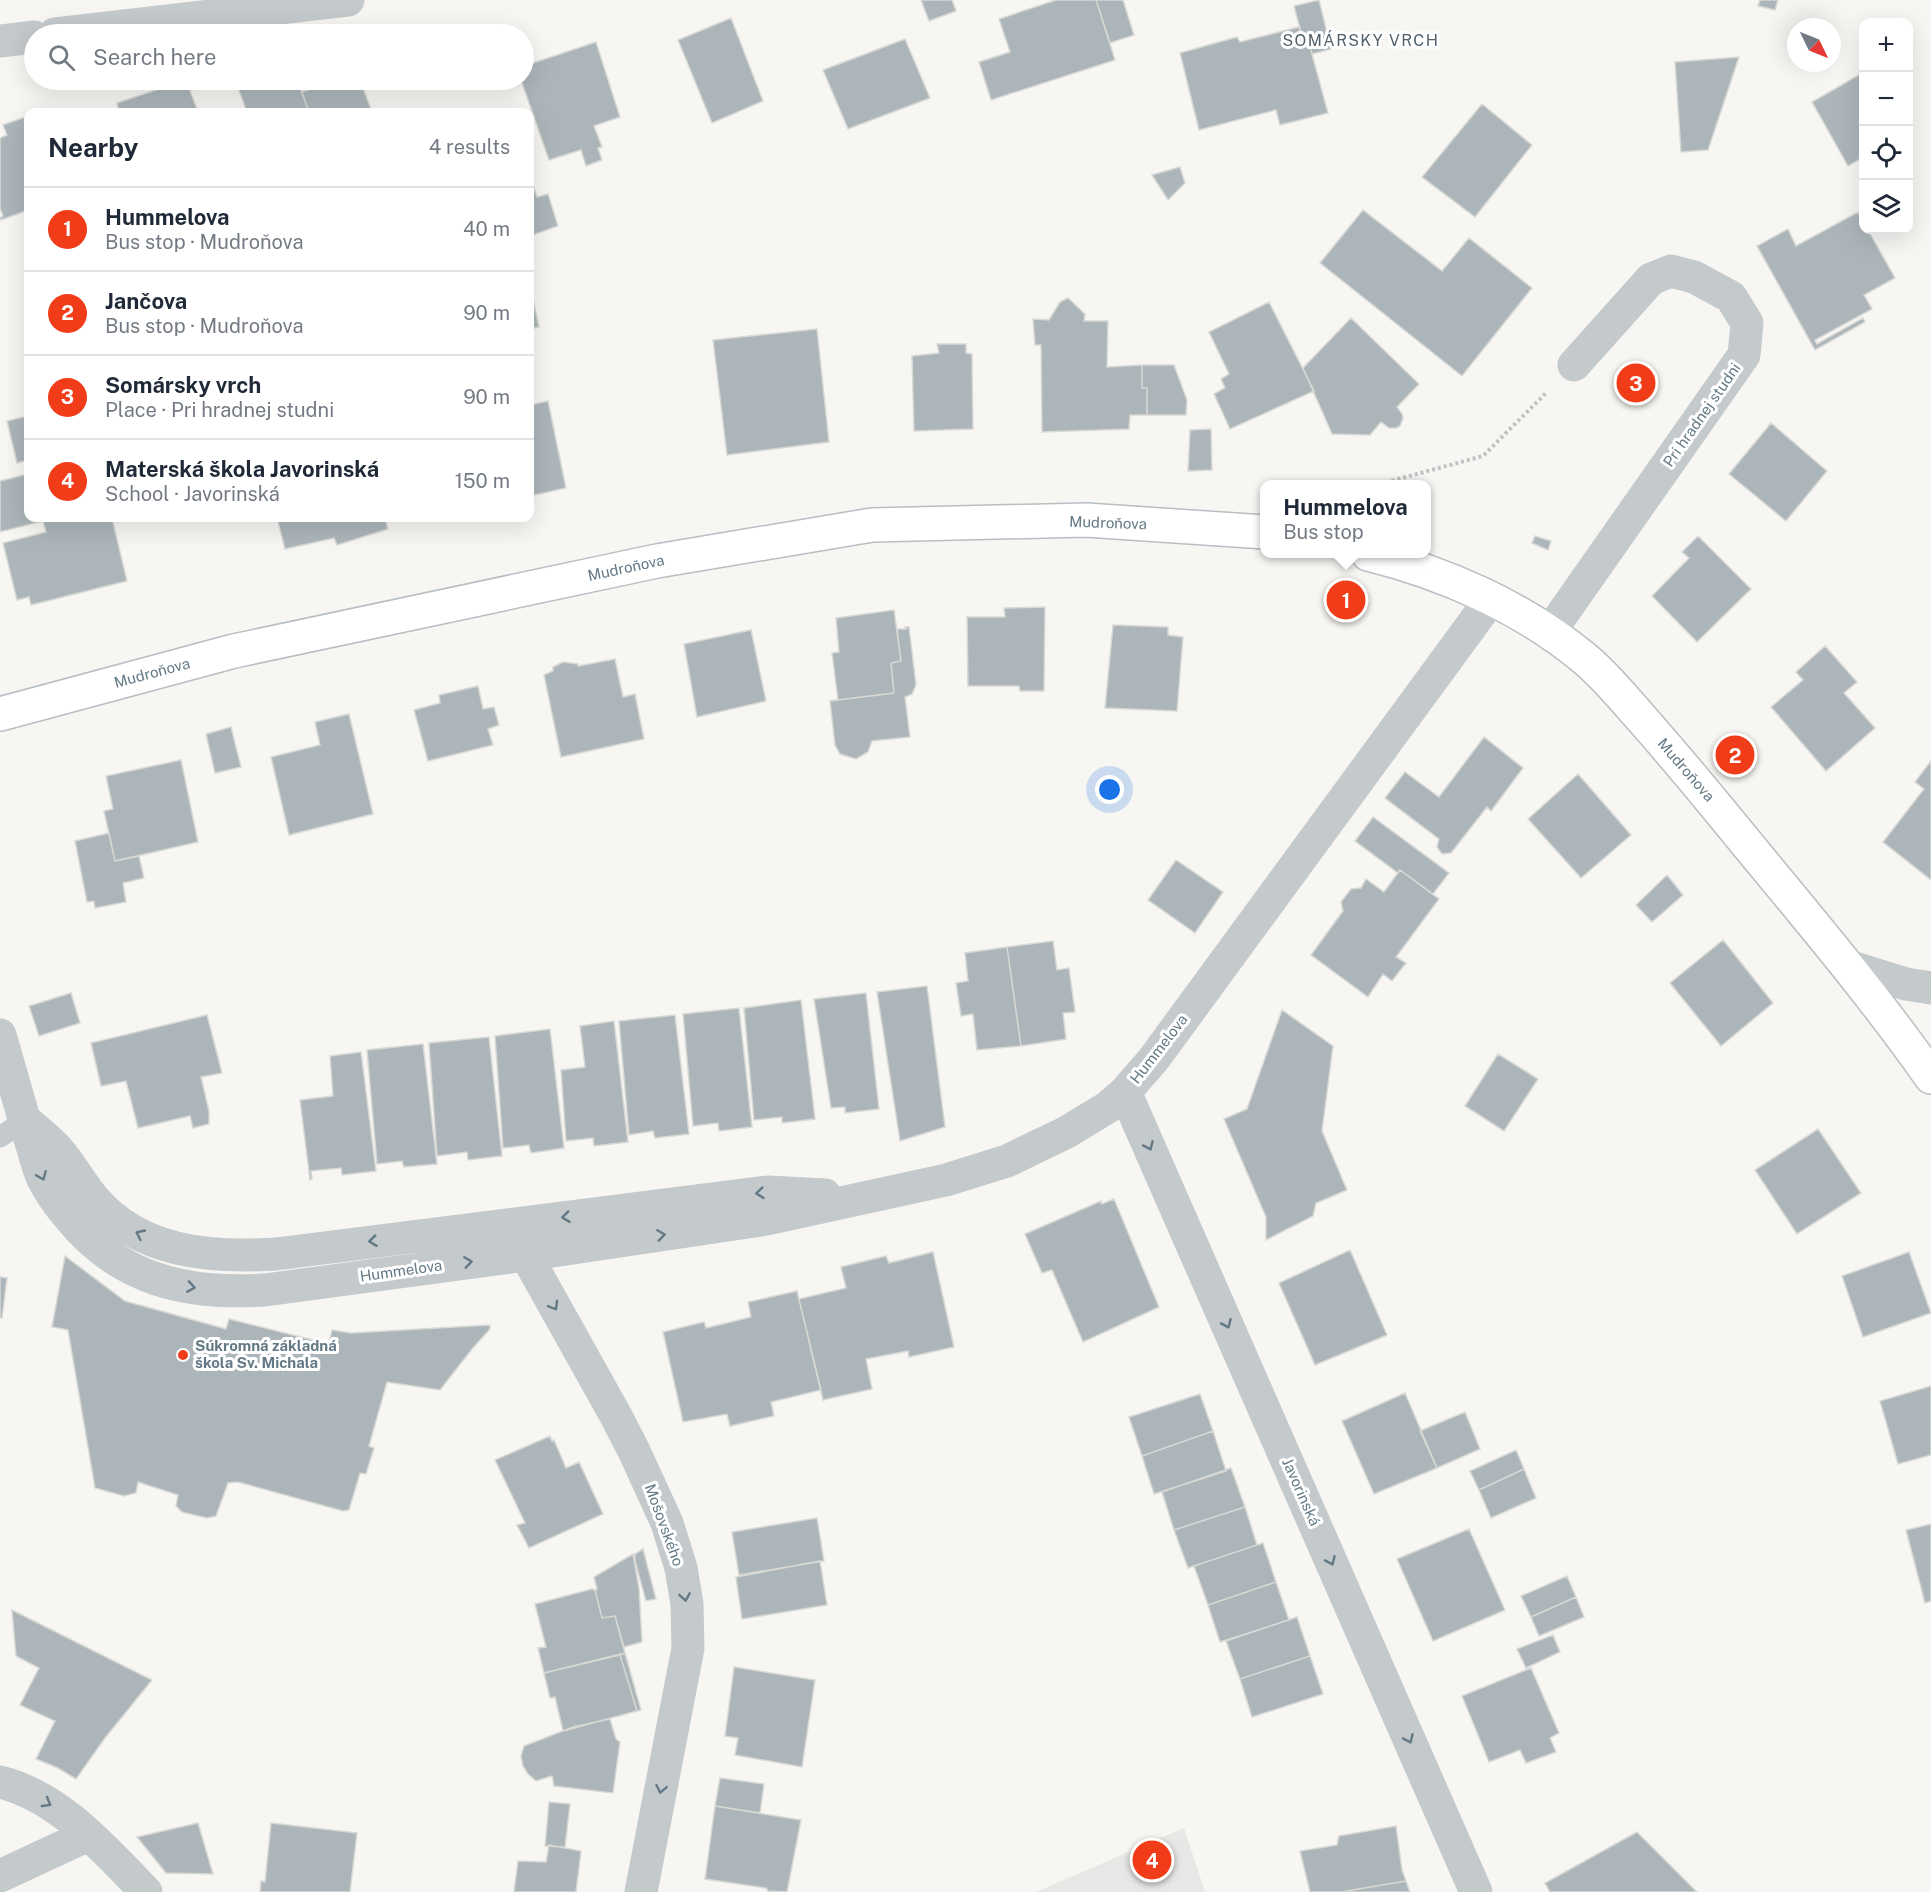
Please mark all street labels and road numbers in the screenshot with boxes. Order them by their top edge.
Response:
street label: Pri hradnej studni [1660,360,1744,470]
street label: Mudroňova [1069,513,1147,532]
street label: Mudroňova [586,551,666,584]
street label: Mudroňova [112,654,192,691]
street label: Mudroňova [1654,735,1718,805]
street label: Hummelova [1126,1011,1191,1087]
street label: Hummelova [359,1256,443,1285]
street label: Javorinská [1279,1455,1324,1528]
street label: Mošovského [642,1481,687,1568]

